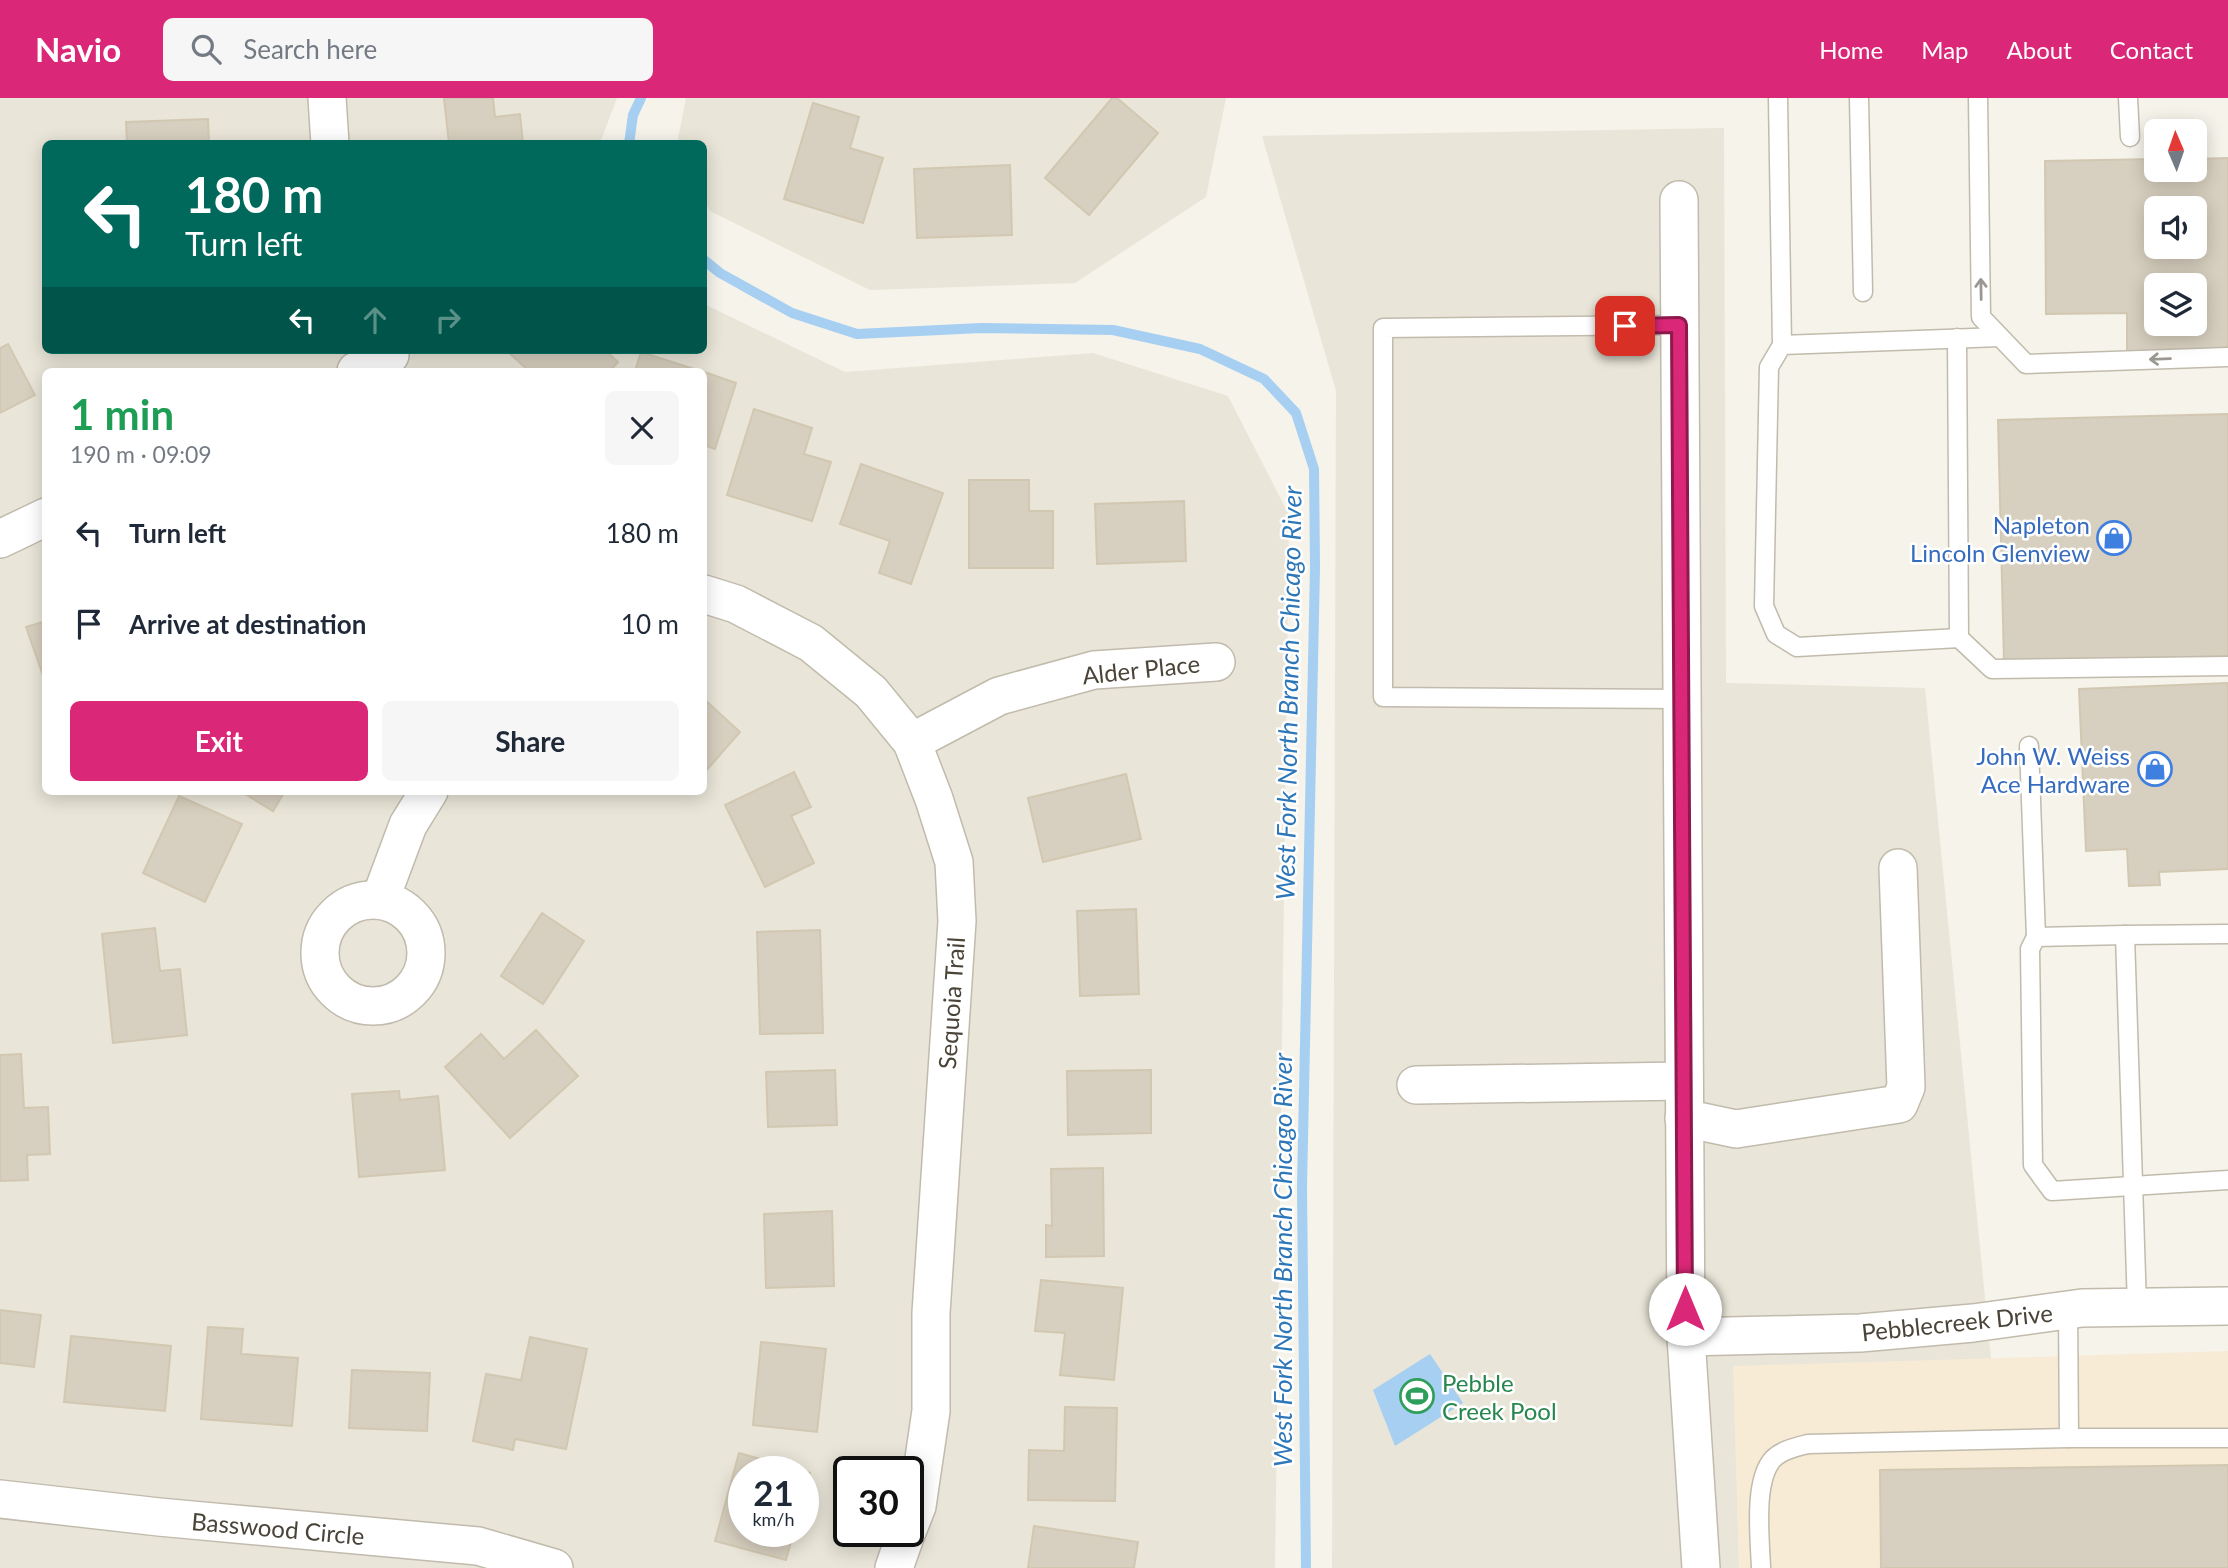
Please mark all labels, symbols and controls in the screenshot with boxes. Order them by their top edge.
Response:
search box [163,18,653,81]
text: Navio [35,29,121,69]
icon: search [187,30,225,68]
text: Search here [243,33,377,65]
text: Home [1819,35,1883,64]
text: Map [1921,35,1969,64]
text: About [2007,35,2072,64]
text: Contact [2110,35,2193,64]
north arrow [2144,119,2207,182]
map controls [2144,119,2207,336]
text: 180 m [185,165,323,223]
icon: left [70,168,161,259]
button: sound [2144,196,2207,259]
text: Turn left [185,224,302,263]
button: layers [2144,273,2207,336]
one-way arrow [1974,277,1988,300]
pin [1595,296,1655,356]
icon: left [283,301,321,339]
icon: ahead [356,301,394,339]
icon: right [429,301,467,339]
icon: arrive [1606,307,1644,345]
one-way arrow [2149,353,2172,366]
text: 1 min [70,389,174,439]
button: close [605,391,679,465]
text: 190 m · 09:09 [70,440,212,468]
water label: West Fork North Branch Chicago River [1268,485,1308,900]
place label: Napleton Lincoln Glenview [1910,510,2090,567]
icon: left [70,514,108,552]
text: Turn left [129,517,226,549]
text: 180 m [606,517,679,549]
shop icon: Napleton Lincoln Glenview [2095,519,2133,557]
icon: arrive [70,605,108,643]
text: Arrive at destination [129,608,366,640]
text: 10 m [621,608,679,640]
street label: Alder Place [1081,648,1201,690]
button: Exit [70,701,368,781]
button: Share [382,701,679,781]
place label: John W. Weiss Ace Hardware [1976,741,2130,798]
shop icon: John W. Weiss Ace Hardware [2136,750,2174,788]
street label: Sequoia Trail [932,936,970,1070]
water label: West Fork North Branch Chicago River [1266,1052,1298,1467]
position arrow [1648,1272,1722,1346]
street label: Pebblecreek Drive [1860,1298,2054,1346]
place label: Pebble Creek Pool [1442,1368,1557,1425]
sports icon: Pebble Creek Pool [1398,1377,1436,1415]
speed limit sign: 30 [833,1456,924,1547]
text: 21 [753,1471,794,1513]
street label: Basswood Circle [190,1506,366,1550]
text: km/h [752,1508,795,1530]

